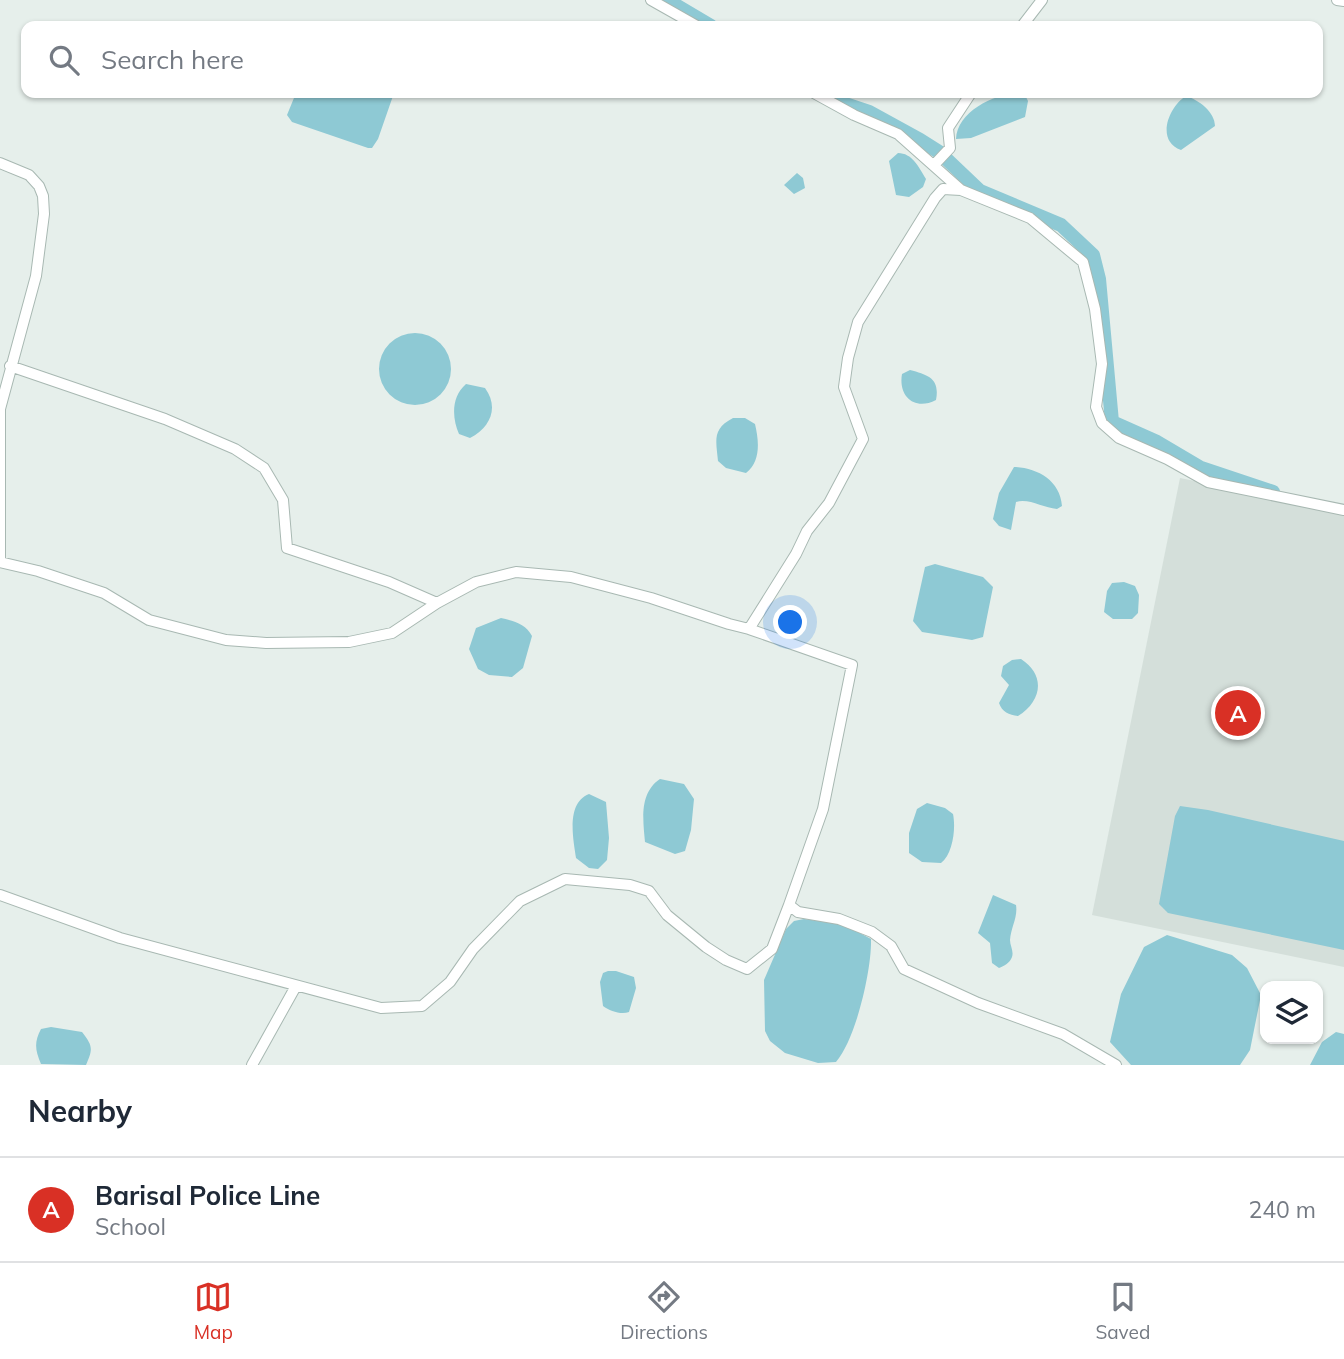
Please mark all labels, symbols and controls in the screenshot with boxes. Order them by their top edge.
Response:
search box [21,21,1323,98]
icon: search [45,41,83,79]
text: Search here [101,43,244,76]
your location [773,605,807,639]
pin: A [1215,687,1261,739]
map controls [1260,981,1323,1044]
button: layers [1260,981,1323,1044]
text: Nearby [28,1092,132,1130]
text: Barisal Police Line [95,1179,320,1212]
text: A [42,1195,60,1224]
text: 240 m [1248,1195,1316,1224]
text: School [95,1212,166,1241]
tab: Map [194,1278,233,1344]
tab: Directions [620,1278,708,1344]
tab: Saved [1095,1278,1150,1344]

